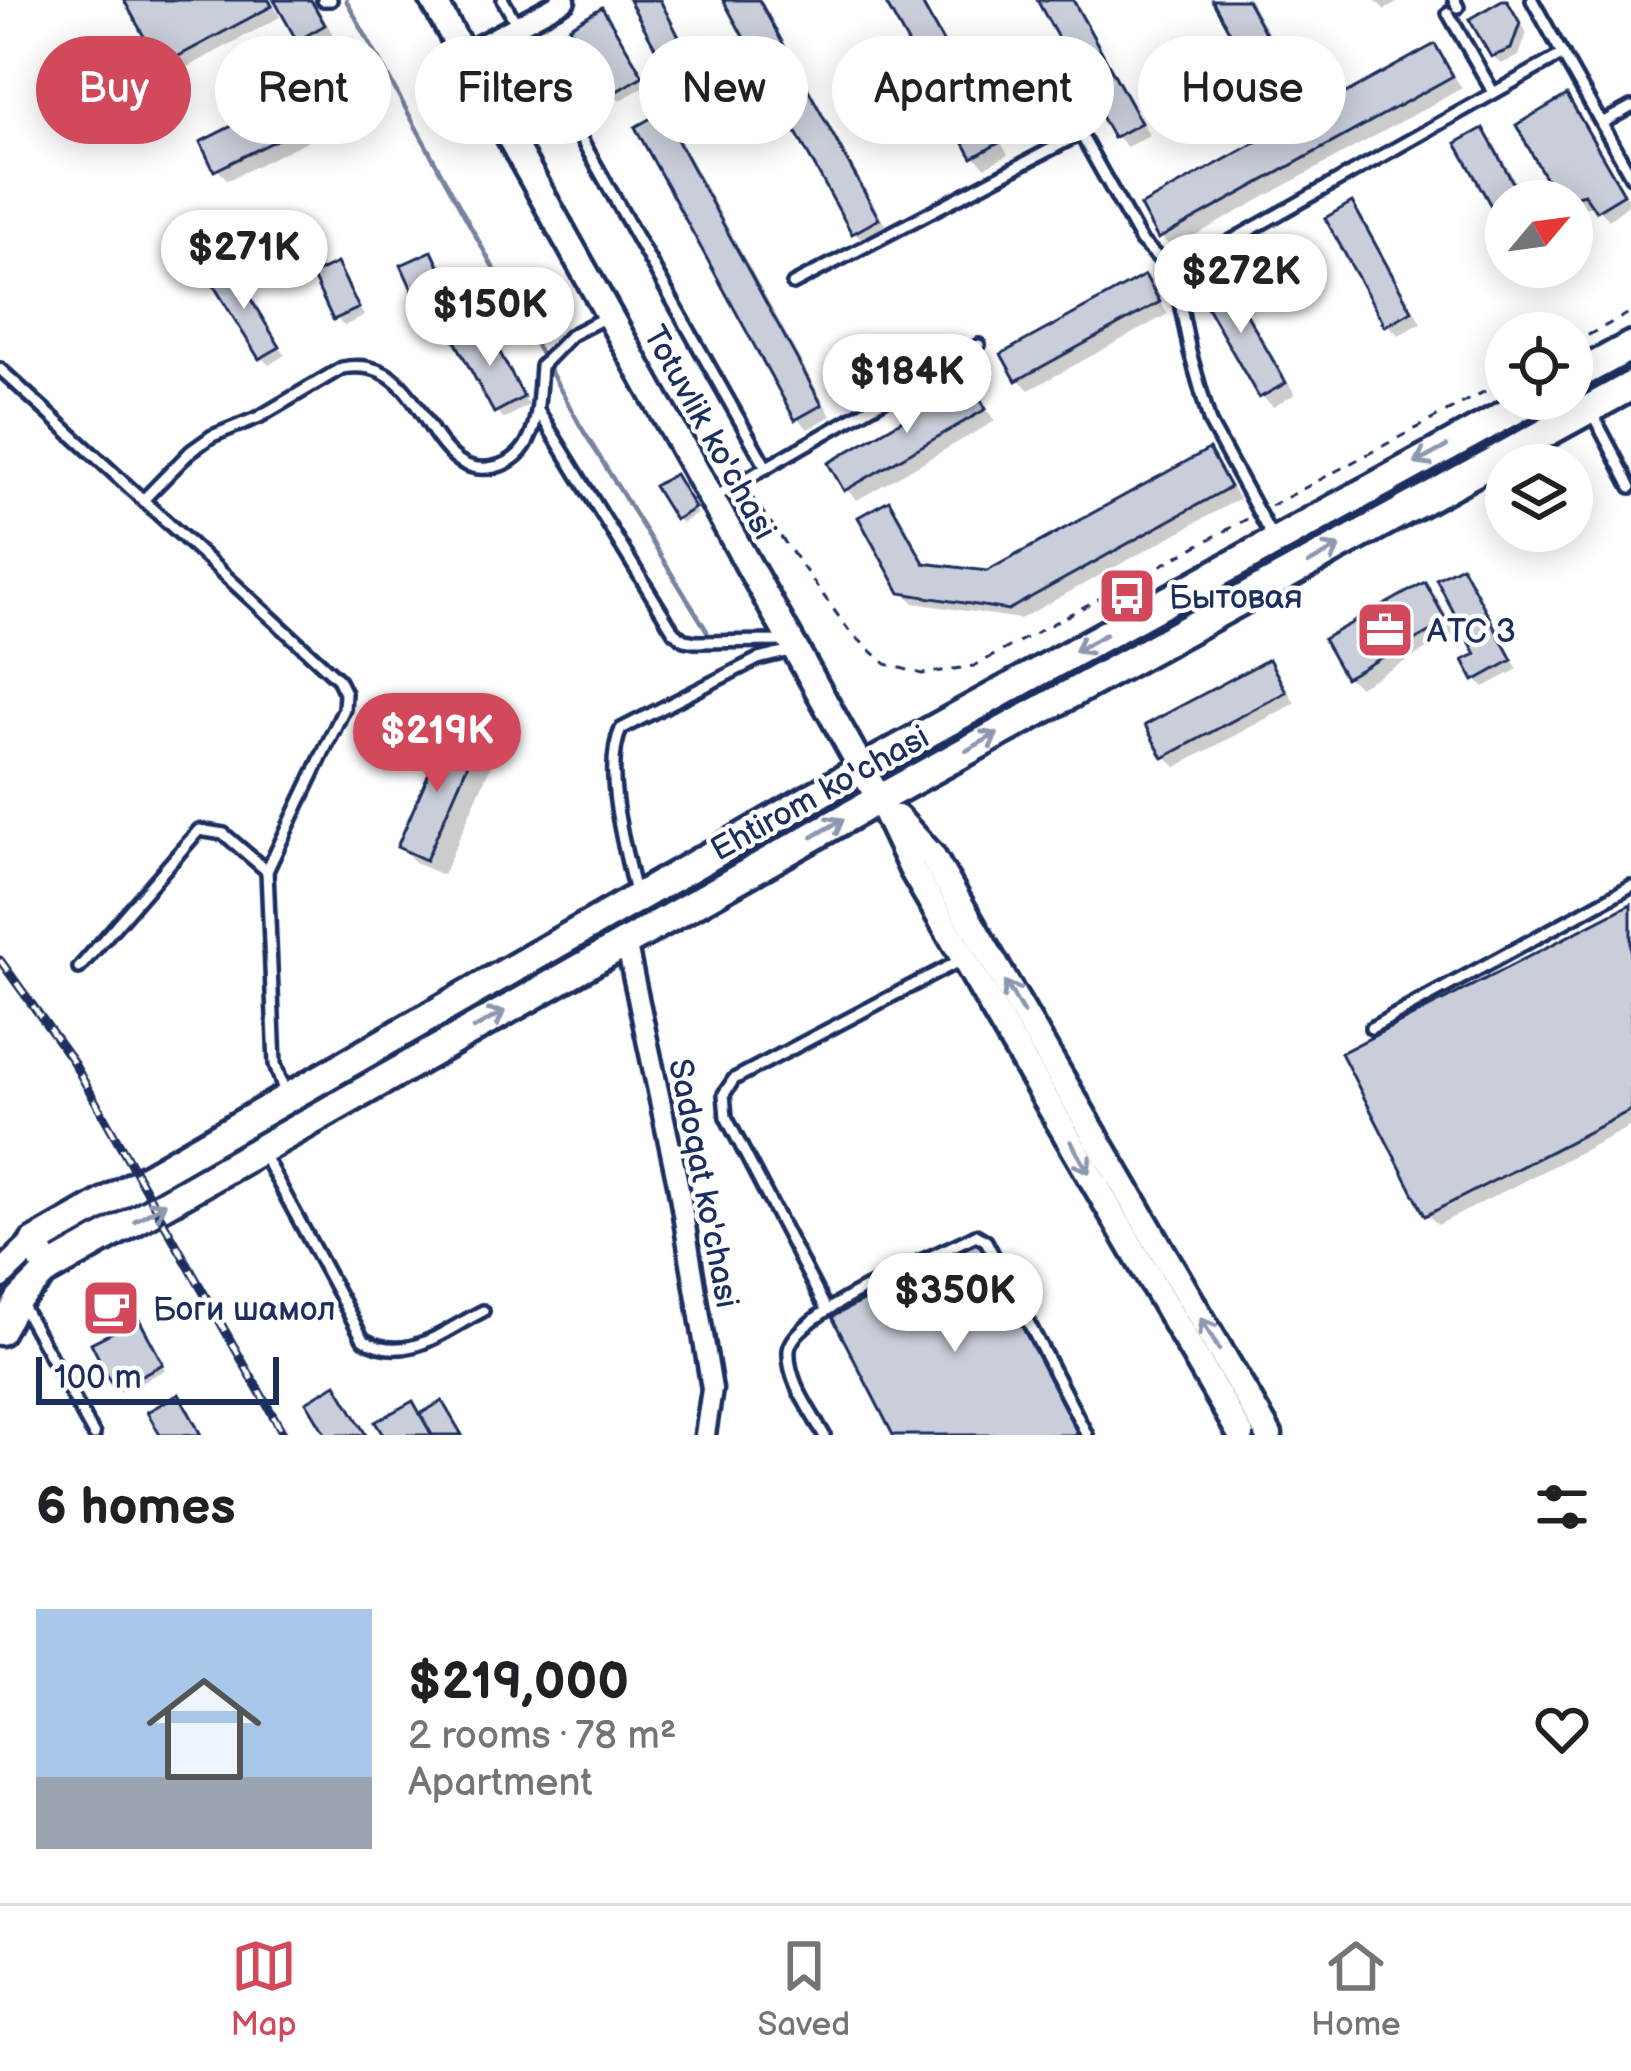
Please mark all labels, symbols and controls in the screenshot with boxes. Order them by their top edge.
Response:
chip: Buy [36,36,191,144]
chip: Rent [215,36,391,144]
chip: Filters [415,36,615,144]
chip: New [639,36,808,144]
chip: Apartment [832,36,1114,144]
chip: House [1138,36,1346,144]
north arrow [1485,180,1593,288]
map controls [1485,180,1593,552]
pin: $271K [160,210,328,312]
text: $271K [188,225,300,272]
pin: $272K [1157,234,1325,336]
text: $272K [1181,249,1301,296]
pin: $150K [406,267,574,369]
text: $150K [432,282,548,329]
button: locate [1485,312,1593,420]
street label: Totuvlik ko'chasi [634,319,785,547]
pin: $184K [823,334,991,436]
text: $184K [849,349,965,396]
one-way arrow [1415,444,1450,468]
button: layers [1485,444,1593,552]
one-way arrow [1305,542,1340,566]
bus stop icon: Бытовая [1096,565,1158,627]
place label: Бытовая [1169,578,1303,618]
office icon: АТС 3 [1354,599,1416,661]
place label: АТС 3 [1426,612,1516,652]
one-way arrow [1073,632,1108,656]
pin: $219K [353,693,521,795]
text: $219K [380,708,494,755]
street label: Ehtirom ko'chasi [704,717,936,870]
one-way arrow [963,730,998,753]
one-way arrow [810,815,845,839]
one-way arrow [1001,980,1025,1015]
one-way arrow [471,1008,506,1031]
street label: Sadoqat ko'chasi [659,1056,747,1311]
one-way arrow [1068,1139,1092,1174]
one-way arrow [132,1200,167,1224]
pin: $350K [871,1253,1039,1355]
text: $350K [894,1268,1016,1315]
cafe icon: Боги шамол [80,1277,142,1339]
place label: Боги шамол [153,1290,336,1330]
one-way arrow [1197,1317,1221,1352]
scale bar [36,1351,279,1404]
text: 100 m [54,1358,142,1398]
icon: filters [1529,1474,1595,1540]
text: 6 homes [36,1477,236,1538]
text: $219,000 [408,1652,629,1713]
icon: home [132,1657,276,1801]
icon: heart [1529,1696,1595,1762]
text: 2 rooms · 78 m² [408,1713,677,1760]
text: Apartment [408,1760,592,1807]
tab: Map [230,1933,297,2045]
tab: Saved [757,1933,850,2045]
tab: Home [1311,1933,1401,2045]

